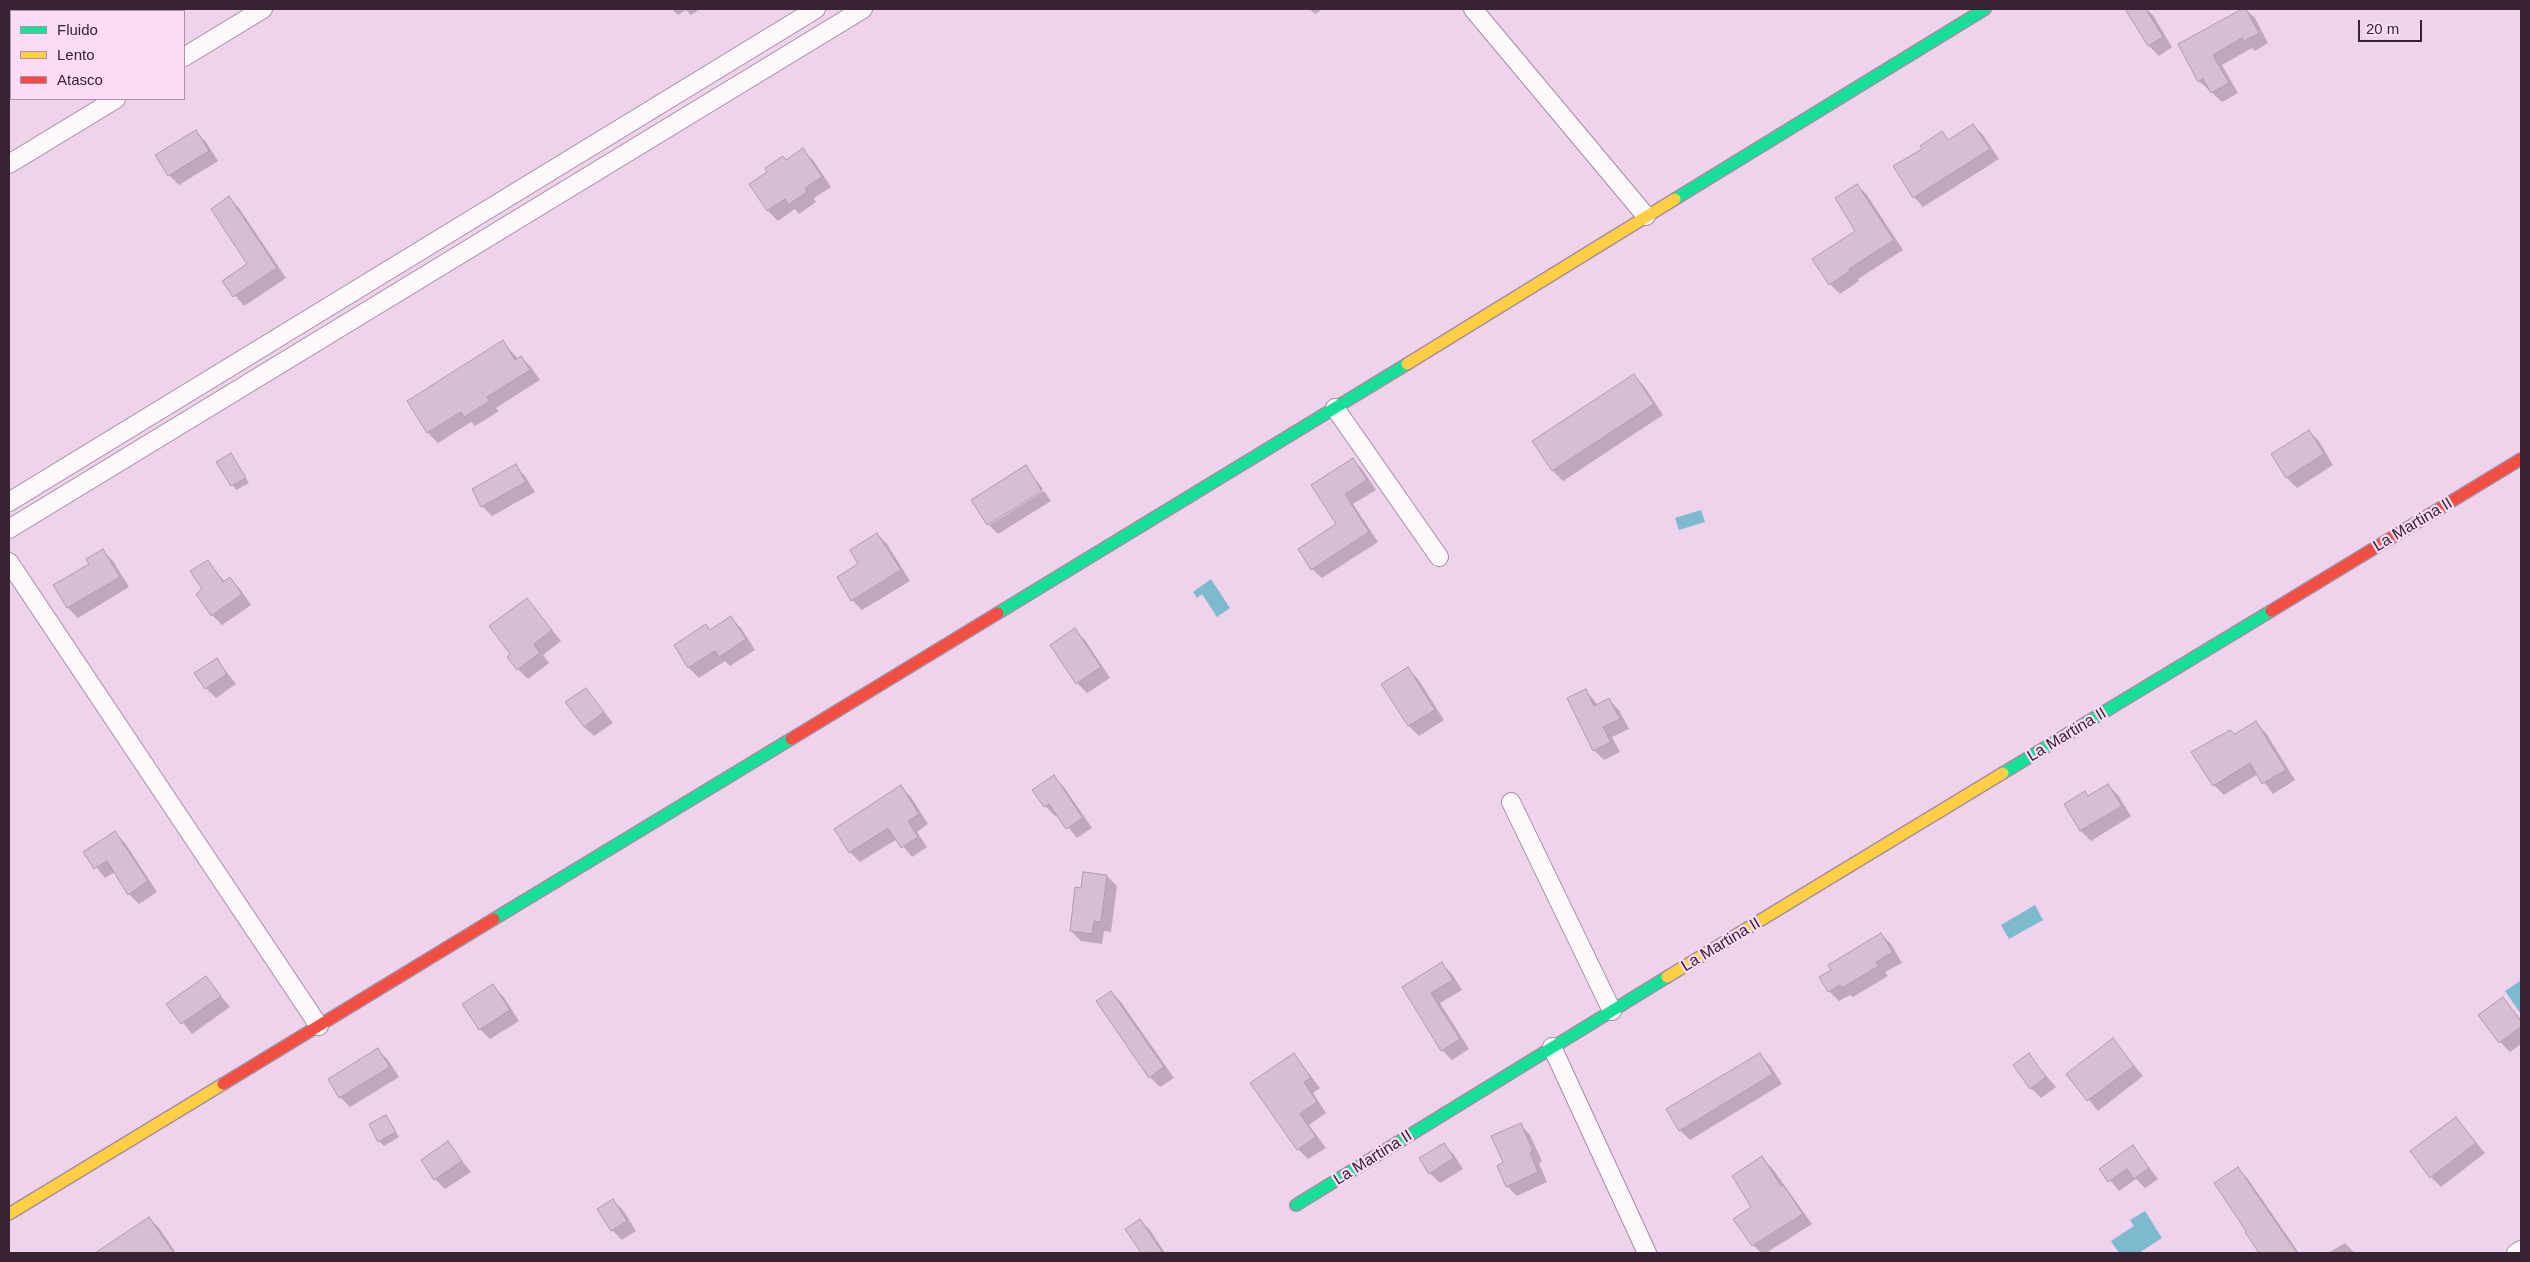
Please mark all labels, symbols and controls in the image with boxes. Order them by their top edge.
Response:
legend [10,10,185,100]
scale bar [2360,10,2424,42]
text: 20 m [2366,20,2399,37]
text: Fluido [57,21,98,38]
text: Lento [57,46,95,63]
text: Atasco [57,71,103,88]
street label: La Martina II [2370,494,2456,556]
street label: La Martina II [2024,704,2110,766]
street label: La Martina II [1678,914,1764,976]
street label: La Martina II [1330,1126,1416,1190]

